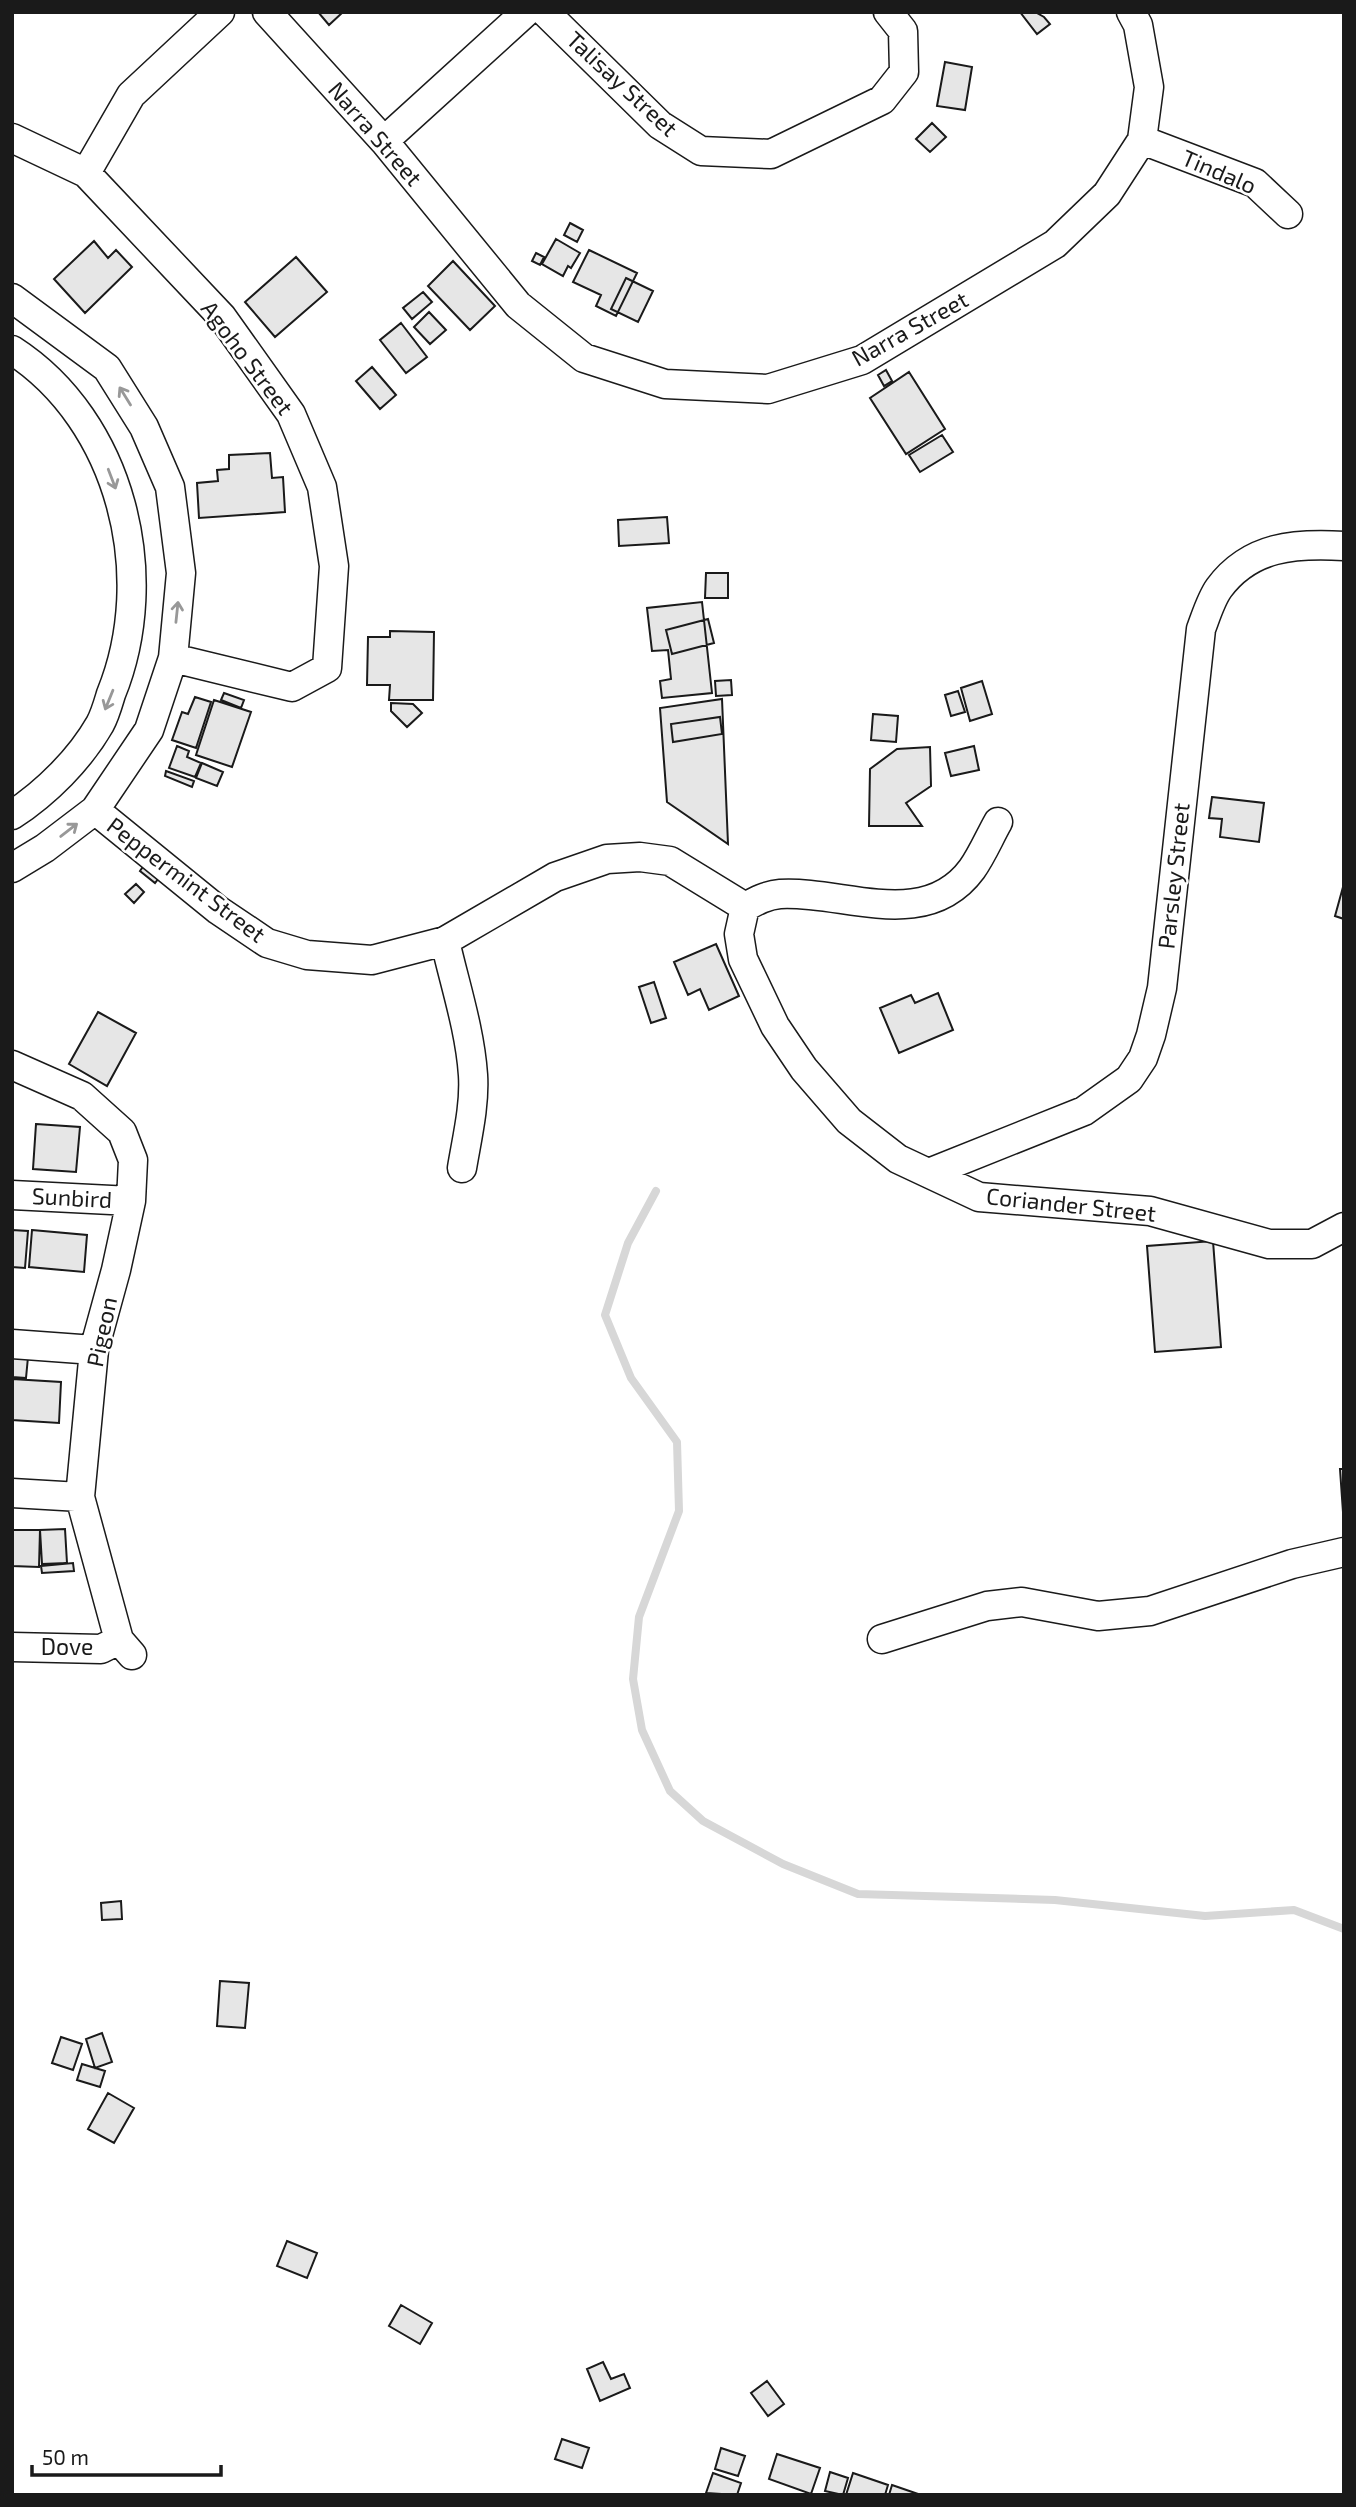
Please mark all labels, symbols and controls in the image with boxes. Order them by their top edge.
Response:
street label: Talisay Street [561,25,684,142]
street label: Narra Street [323,75,429,191]
street label: Tindalo [1178,143,1261,199]
street label: Narra Street [846,285,973,372]
street label: Agoho Street [196,295,300,420]
one-way arrow [117,387,132,406]
one-way arrow [107,467,120,489]
one-way arrow [171,601,184,623]
one-way arrow [101,689,114,711]
street label: Parsley Street [1151,801,1195,950]
street label: Peppermint Street [102,811,272,948]
one-way arrow [59,823,77,838]
street label: Sunbird [31,1181,113,1213]
street label: Coriander Street [985,1181,1158,1227]
street label: Pigeon [80,1294,122,1369]
street label: Dove [41,1632,93,1660]
scale bar [32,2434,220,2478]
text: 50 m [42,2444,89,2469]

